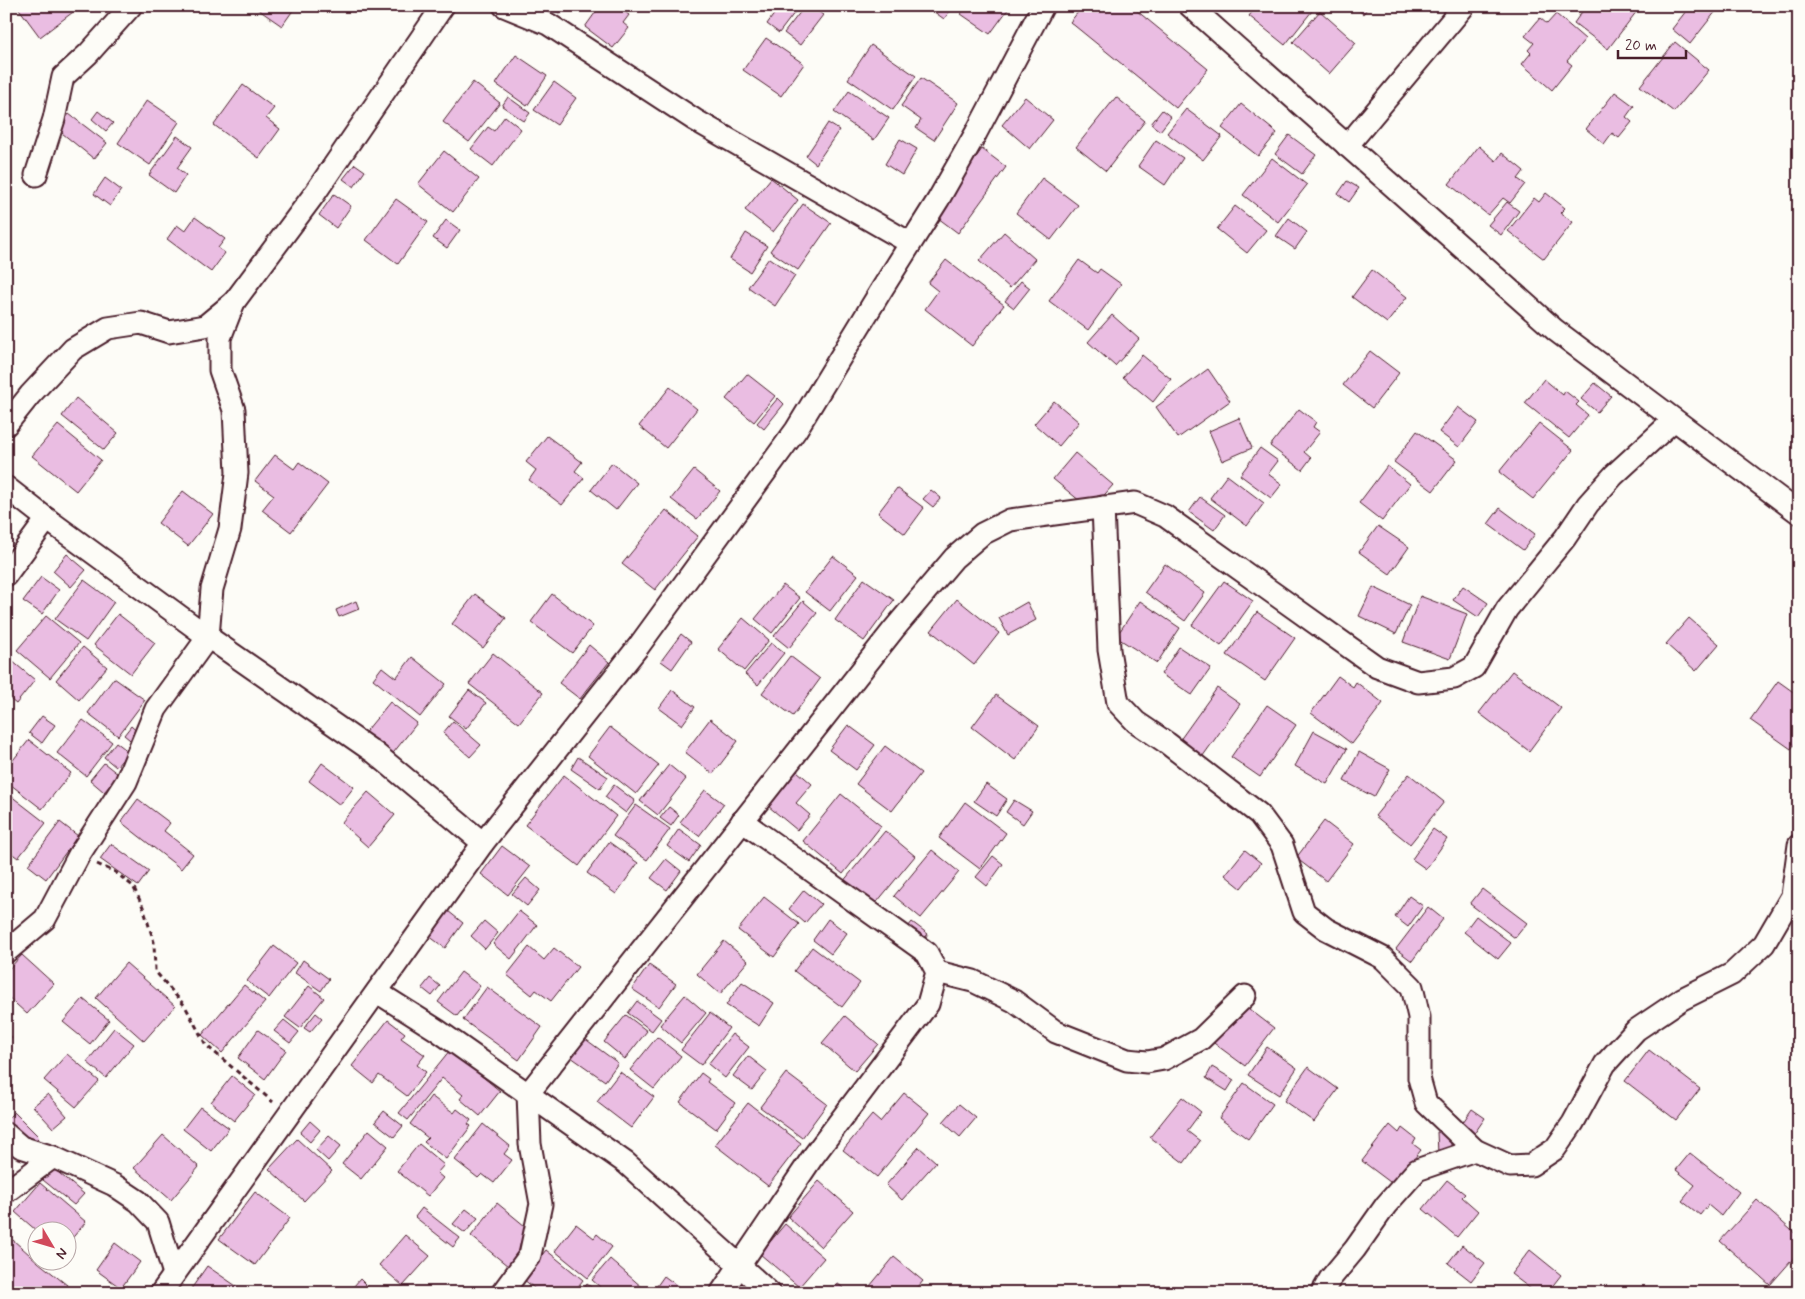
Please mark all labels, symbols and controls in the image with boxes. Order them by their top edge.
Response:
scale bar [1618,28,1685,60]
text: 20 m [1625,36,1657,56]
north arrow [28,1222,78,1272]
text: N [51,1244,71,1263]

